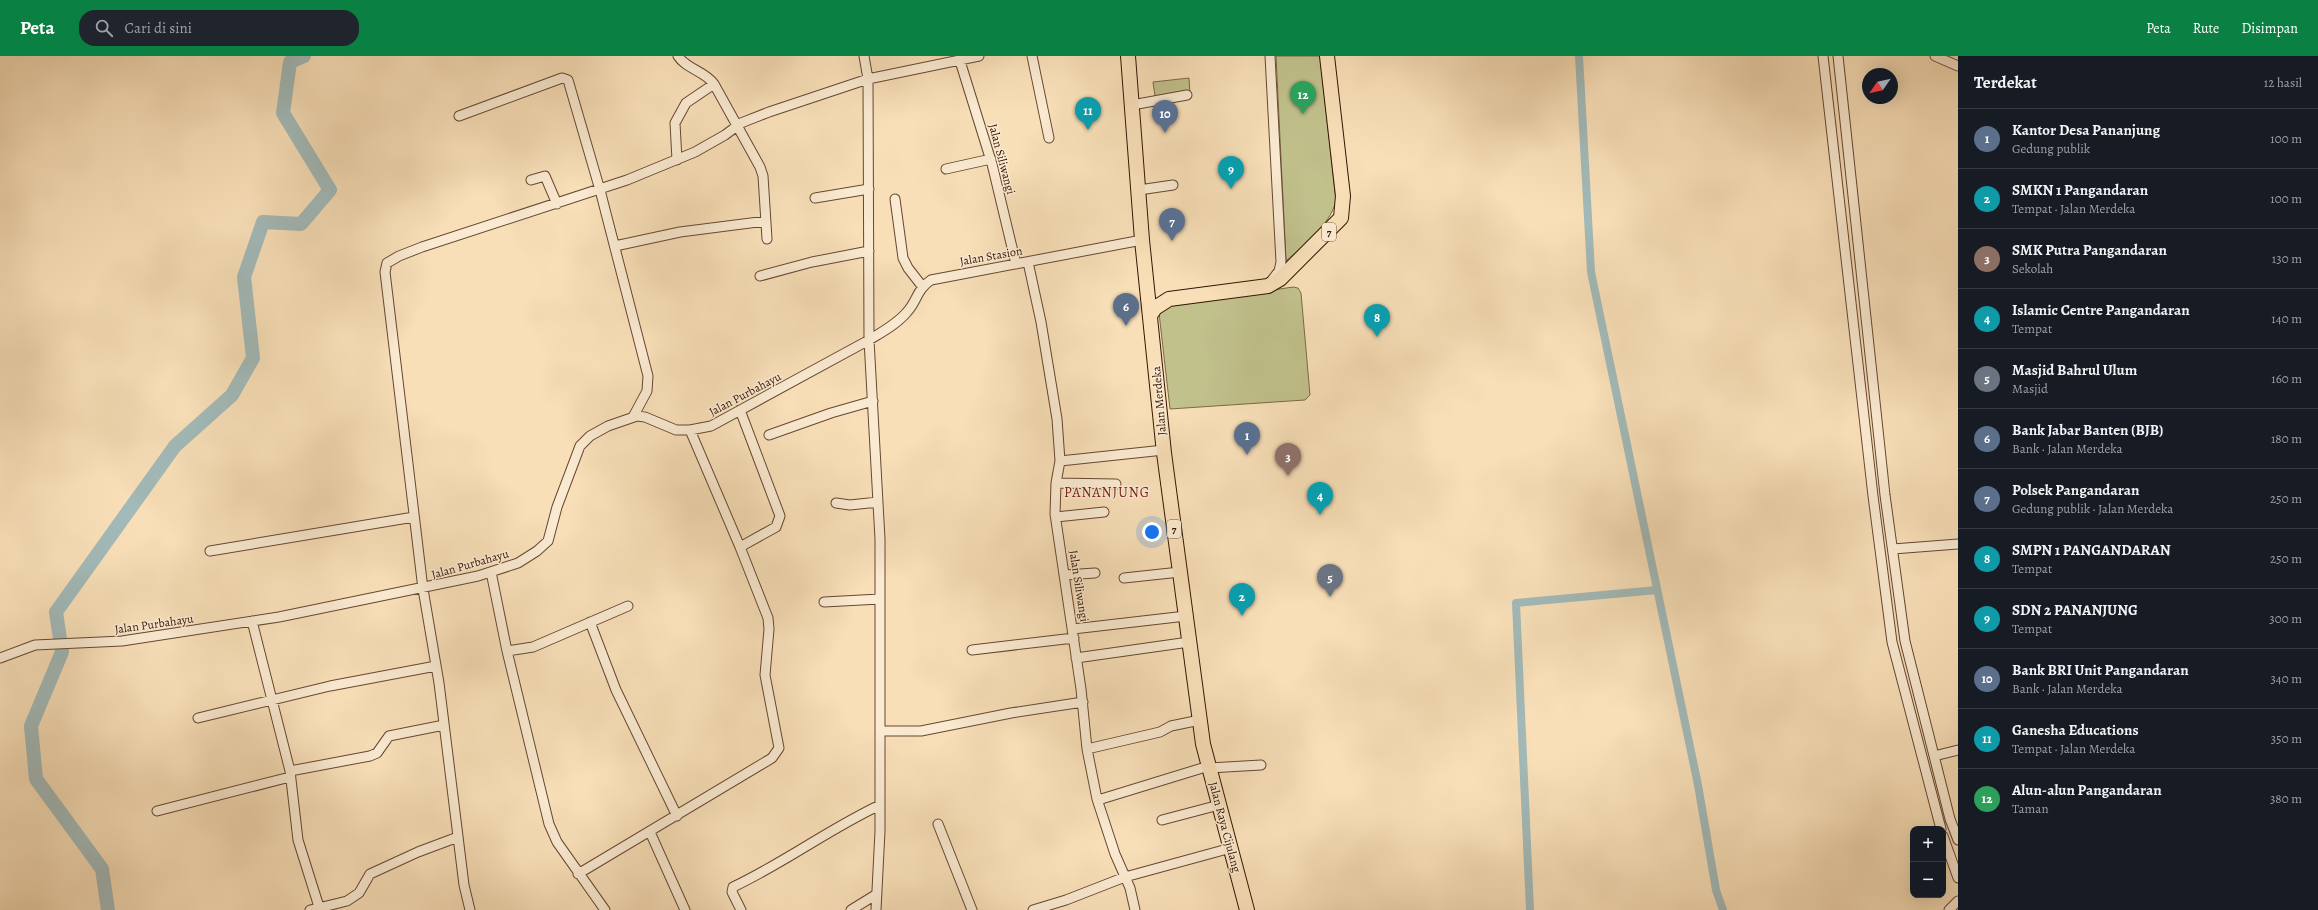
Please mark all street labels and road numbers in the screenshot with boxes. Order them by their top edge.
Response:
street label: Jalan Siliwangi [985,122,1019,196]
road number: 7 [1322,223,1336,241]
street label: Jalan Stasion [958,243,1024,269]
street label: Jalan Merdeka [1148,365,1170,436]
street label: Jalan Purbahayu [706,368,784,420]
road number: 7 [1167,520,1181,538]
street label: Jalan Purbahayu [430,545,511,583]
street label: Jalan Siliwangi [1065,549,1093,623]
street label: Jalan Purbahayu [113,610,195,637]
street label: Jalan Raya Cijulang [1205,780,1245,874]

